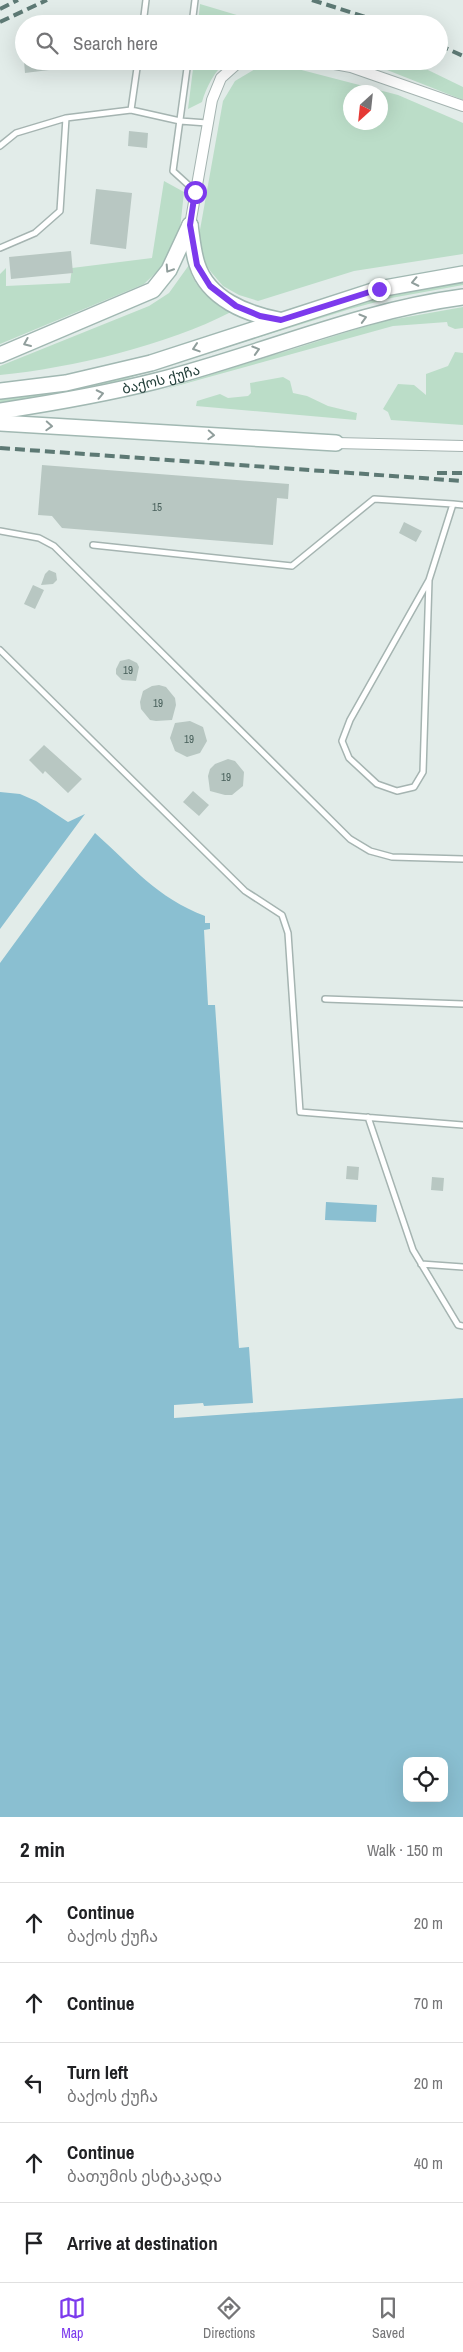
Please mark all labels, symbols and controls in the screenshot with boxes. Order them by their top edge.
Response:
search box [15,15,448,70]
icon: search [33,29,61,57]
text: Search here [73,30,158,56]
north arrow [343,85,388,130]
route start [184,181,207,204]
one-way arrow [165,264,175,273]
one-way arrow [411,276,419,287]
route end [368,278,391,301]
one-way arrow [359,313,367,323]
one-way arrow [23,337,32,348]
one-way arrow [193,342,201,352]
one-way arrow [252,346,260,356]
street label: ბაქოს ქუჩა [120,360,202,398]
one-way arrow [95,389,104,399]
one-way arrow [45,420,53,431]
one-way arrow [207,430,215,441]
house number: 15 [152,500,162,514]
house number: 19 [123,663,133,677]
house number: 19 [153,696,163,710]
house number: 19 [184,732,194,746]
house number: 19 [221,770,231,784]
map controls [403,1757,448,1802]
button: locate [403,1757,448,1802]
text: 2 min [20,1835,65,1864]
text: Walk · 150 m [367,1839,443,1861]
text: Continue [67,1899,135,1925]
icon: ahead [20,1909,48,1937]
text: 20 m [414,1912,443,1934]
text: ბაქოს ქუჩა [67,1925,158,1947]
icon: ahead [20,1989,48,2017]
text: Continue [67,1990,135,2016]
text: 70 m [414,1992,443,2014]
text: Turn left [67,2059,128,2085]
icon: left [20,2069,48,2097]
text: 20 m [414,2072,443,2094]
text: ბაქოს ქუჩა [67,2085,158,2107]
text: Continue [67,2139,135,2165]
icon: ahead [20,2149,48,2177]
text: 40 m [414,2152,443,2174]
text: ბათუმის ესტაკადა [67,2165,222,2187]
icon: arrive [20,2229,48,2257]
text: Arrive at destination [67,2230,218,2256]
tab: Map [58,2294,86,2342]
tab: Directions [203,2294,255,2342]
tab: Saved [372,2294,405,2342]

